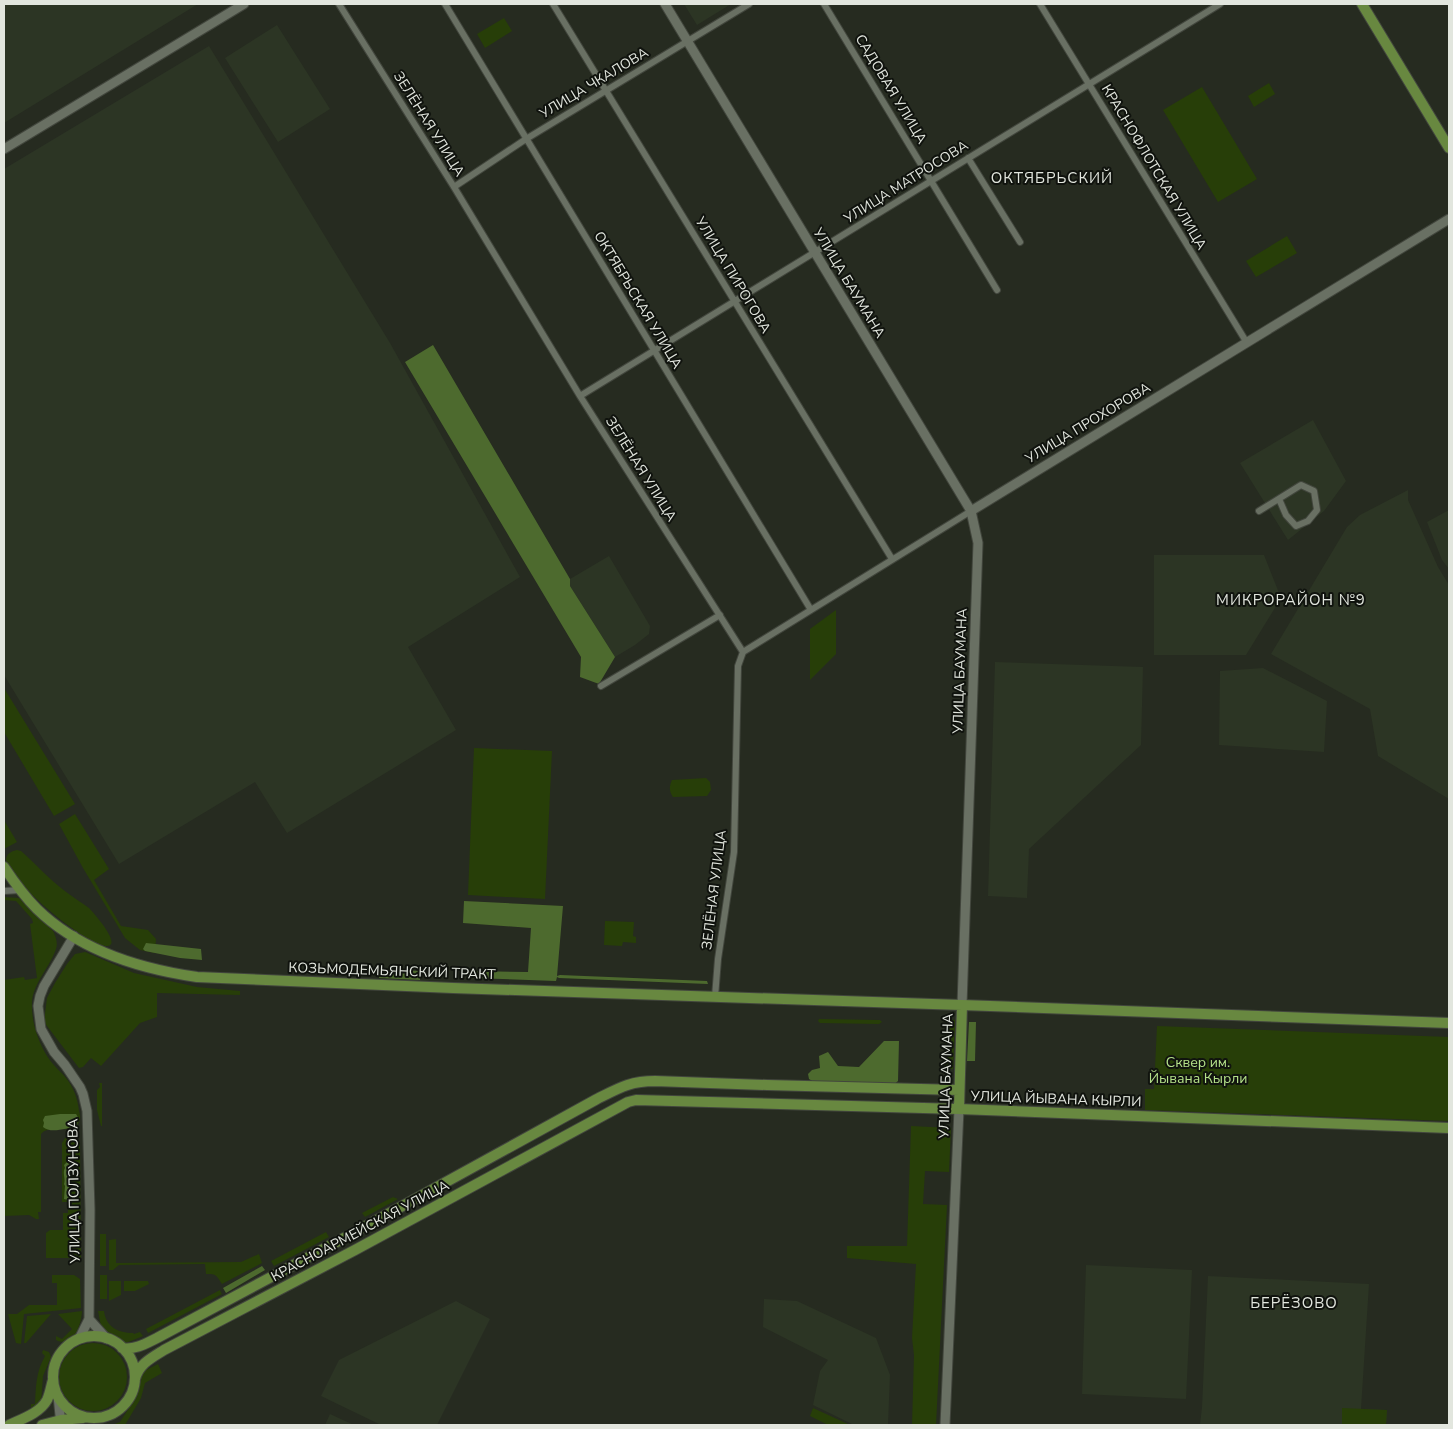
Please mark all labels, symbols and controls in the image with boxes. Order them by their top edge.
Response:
street label: САДОВАЯ УЛИЦА [851,31,931,147]
street label: УЛИЦА ЧКАЛОВА [535,43,652,124]
street label: ЗЕЛЁНАЯ УЛИЦА [389,68,469,180]
street label: КРАСНОФЛОТСКАЯ УЛИЦА [1097,81,1211,253]
street label: УЛИЦА МАТРОСОВА [839,136,972,228]
district label: ОКТЯБРЬСКИЙ [991,168,1113,188]
street label: УЛИЦА ПИРОГОВА [690,212,775,337]
street label: УЛИЦА БАУМАНА [808,224,889,342]
street label: ОКТЯБРЬСКАЯ УЛИЦА [589,228,687,372]
street label: УЛИЦА ПРОХОРОВА [1021,378,1154,468]
street label: ЗЕЛЁНАЯ УЛИЦА [601,413,681,525]
district label: МИКРОРАЙОН №9 [1216,590,1366,610]
street label: УЛИЦА БАУМАНА [948,608,972,735]
street label: ЗЕЛЁНАЯ УЛИЦА [697,829,731,951]
street label: КОЗЬМОДЕМЬЯНСКИЙ ТРАКТ [288,958,496,984]
street label: УЛИЦА БАУМАНА [934,1013,958,1140]
park label: Сквер им. Йывана Кырли [1149,1053,1247,1088]
street label: УЛИЦА ЙЫВАНА КЫРЛИ [969,1086,1142,1111]
street label: УЛИЦА ПОЛЗУНОВА [63,1118,85,1265]
street label: КРАСНОАРМЕЙСКАЯ УЛИЦА [268,1176,452,1286]
district label: БЕРЁЗОВО [1250,1293,1338,1313]

